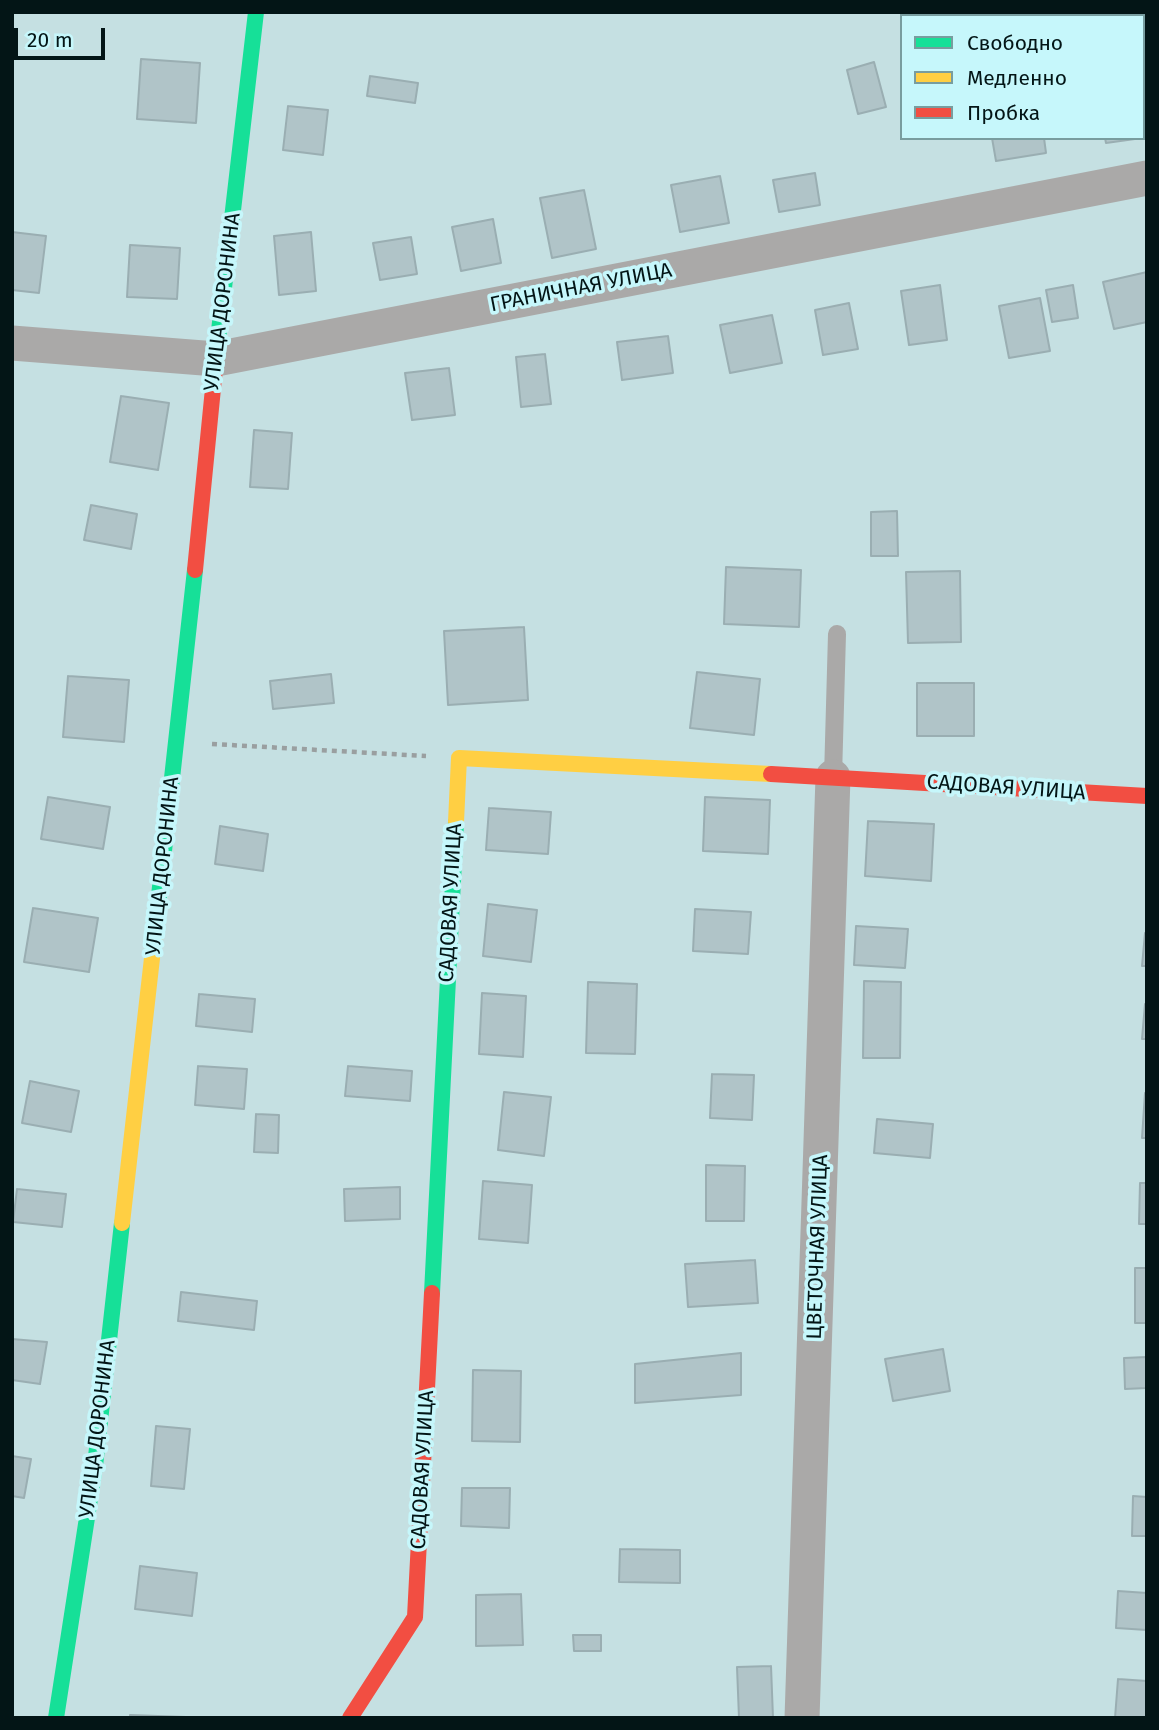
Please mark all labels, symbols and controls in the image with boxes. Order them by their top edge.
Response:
scale bar [18,14,108,58]
legend [900,14,1145,140]
text: 20 m [27,27,73,53]
text: Свободно [967,30,1063,56]
text: Медленно [967,65,1067,91]
text: Пробка [967,100,1040,126]
street label: УЛИЦА ДОРОНИНА [200,211,246,393]
street label: ГРАНИЧНАЯ УЛИЦА [488,258,674,318]
street label: САДОВАЯ УЛИЦА [926,770,1086,806]
street label: УЛИЦА ДОРОНИНА [141,775,185,957]
street label: САДОВАЯ УЛИЦА [434,823,468,983]
street label: ЦВЕТОЧНАЯ УЛИЦА [802,1154,834,1340]
street label: УЛИЦА ДОРОНИНА [75,1338,121,1520]
street label: САДОВАЯ УЛИЦА [406,1390,440,1550]

